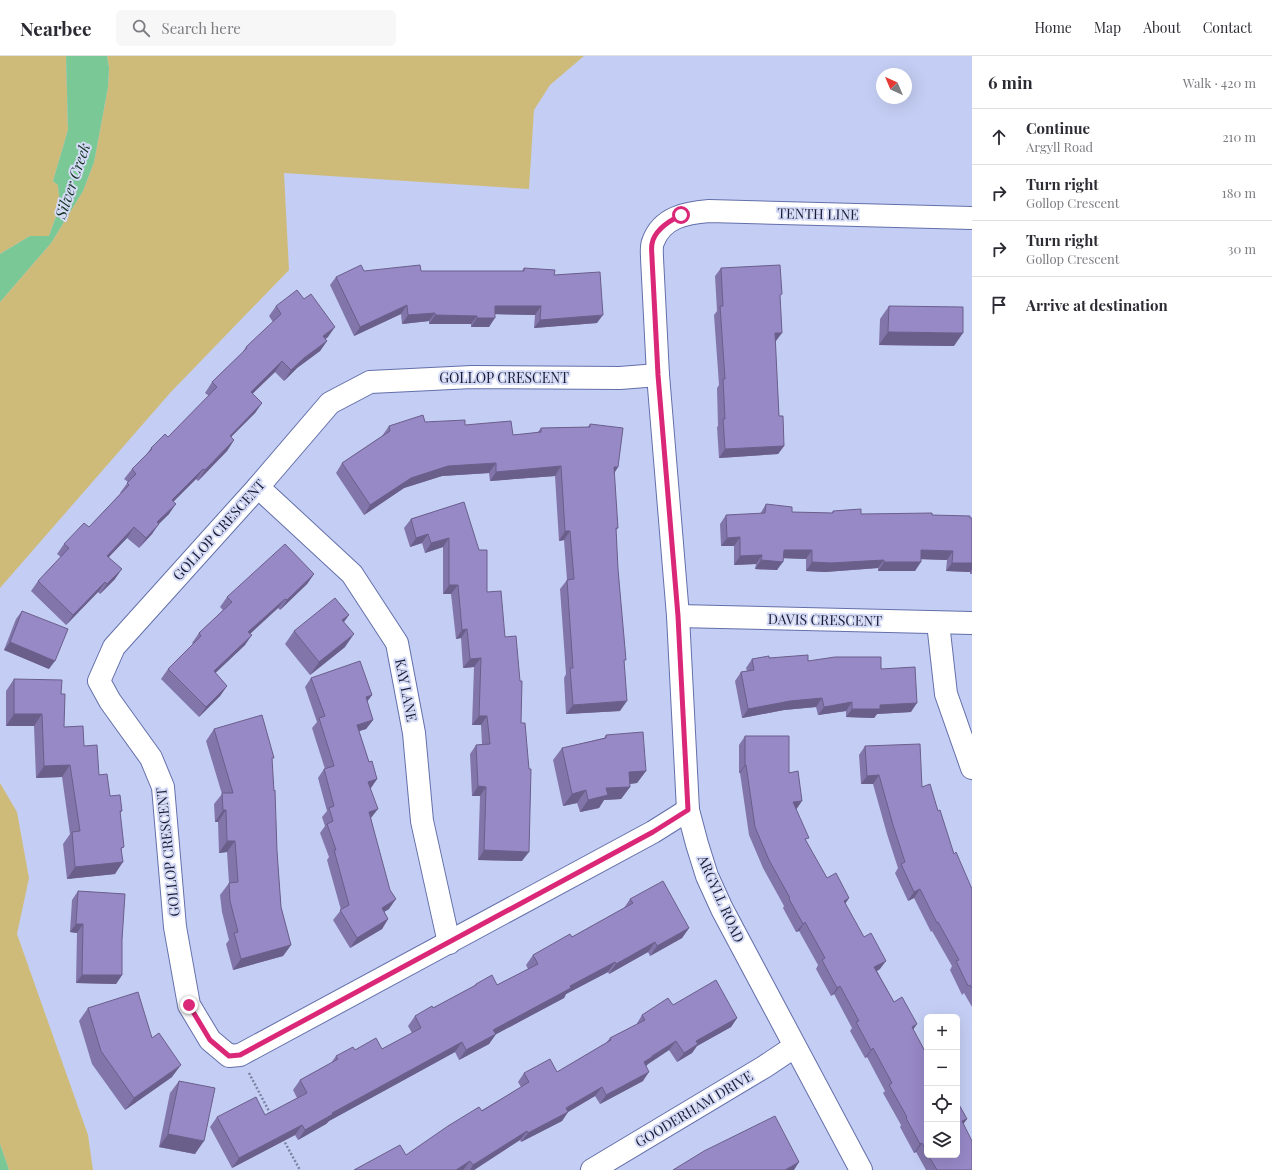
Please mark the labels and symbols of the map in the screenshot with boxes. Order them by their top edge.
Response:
north arrow [876,68,912,104]
water label: Silver Creek [49,140,94,222]
street label: TENTH LINE [777,203,859,224]
route start [672,206,690,224]
street label: GOLLOP CRESCENT [439,368,569,387]
street label: GOLLOP CRESCENT [168,475,269,584]
street label: DAVIS CRESCENT [768,609,883,630]
street label: KAY LANE [391,657,422,723]
street label: GOLLOP CRESCENT [151,786,184,918]
street label: ARGYLL ROAD [693,851,749,945]
route end [180,996,198,1014]
street label: GOODERHAM DRIVE [631,1066,756,1151]

